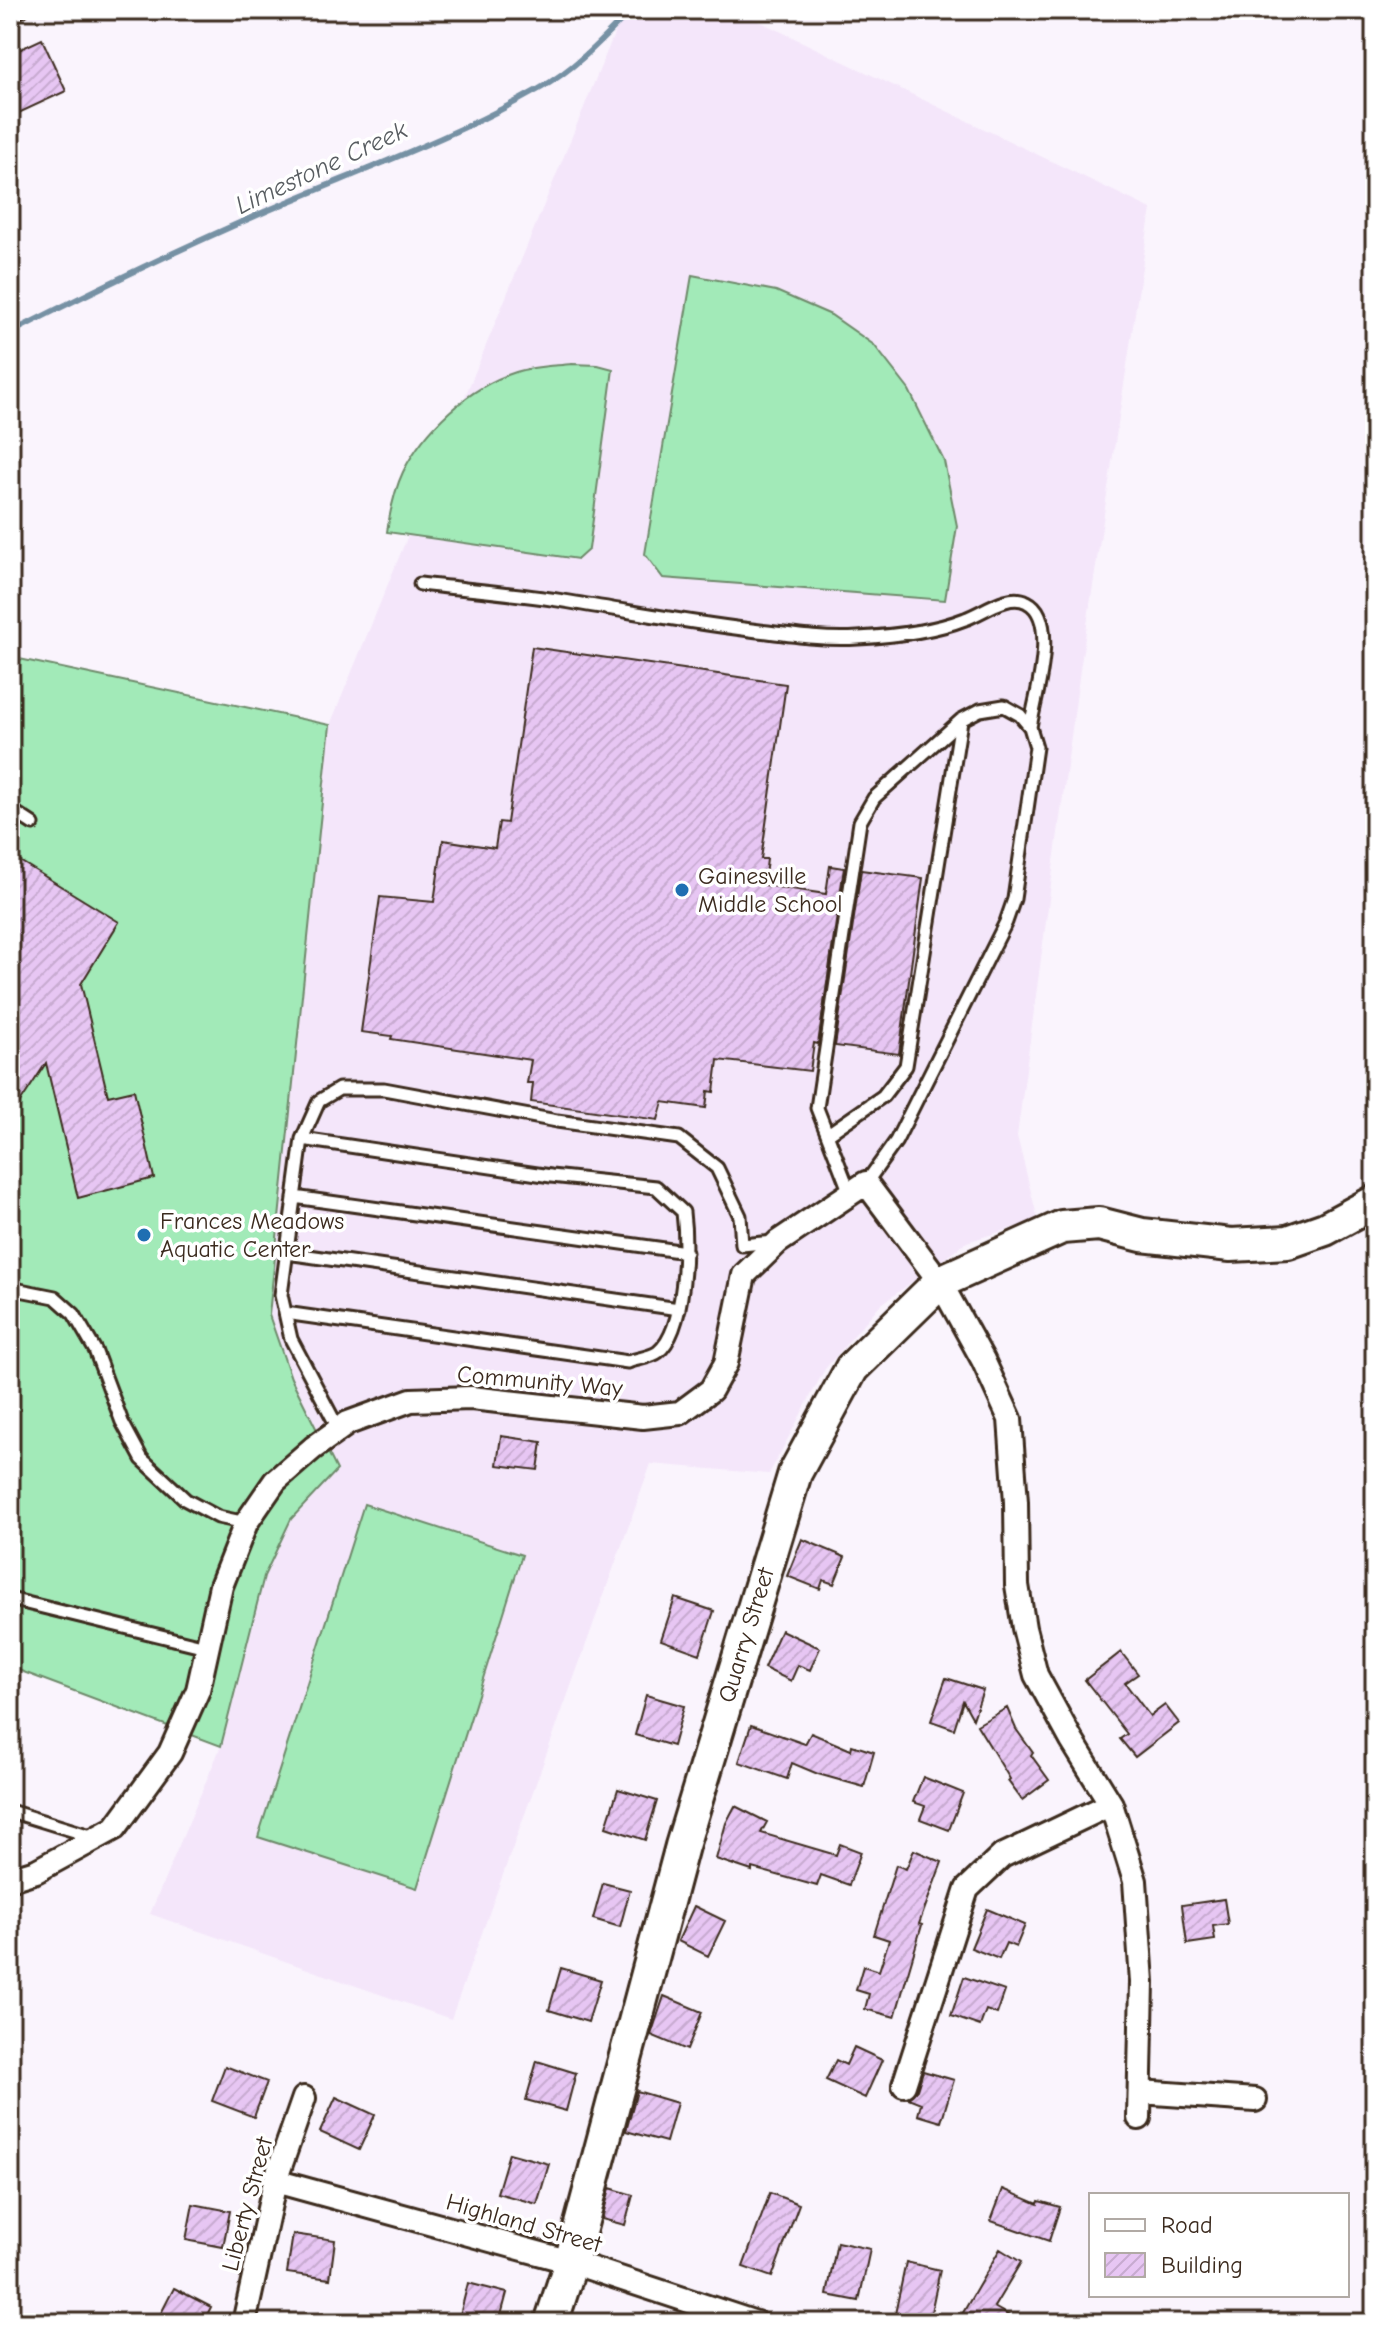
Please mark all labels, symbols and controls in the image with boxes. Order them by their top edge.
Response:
water label: Limestone Creek [231,115,412,221]
place label: Gainesville Middle School [698,862,843,918]
marker: Gainesville Middle School [673,881,691,899]
place label: Frances Meadows Aquatic Center [160,1207,344,1263]
marker: Frances Meadows Aquatic Center [135,1226,153,1244]
street label: Community Way [456,1360,624,1402]
street label: Quarry Street [712,1563,780,1706]
street label: Liberty Street [216,2133,279,2274]
street label: Highland Street [443,2187,606,2259]
legend [1089,2193,1349,2297]
text: Road [1161,2211,1213,2239]
text: Building [1161,2251,1243,2279]

